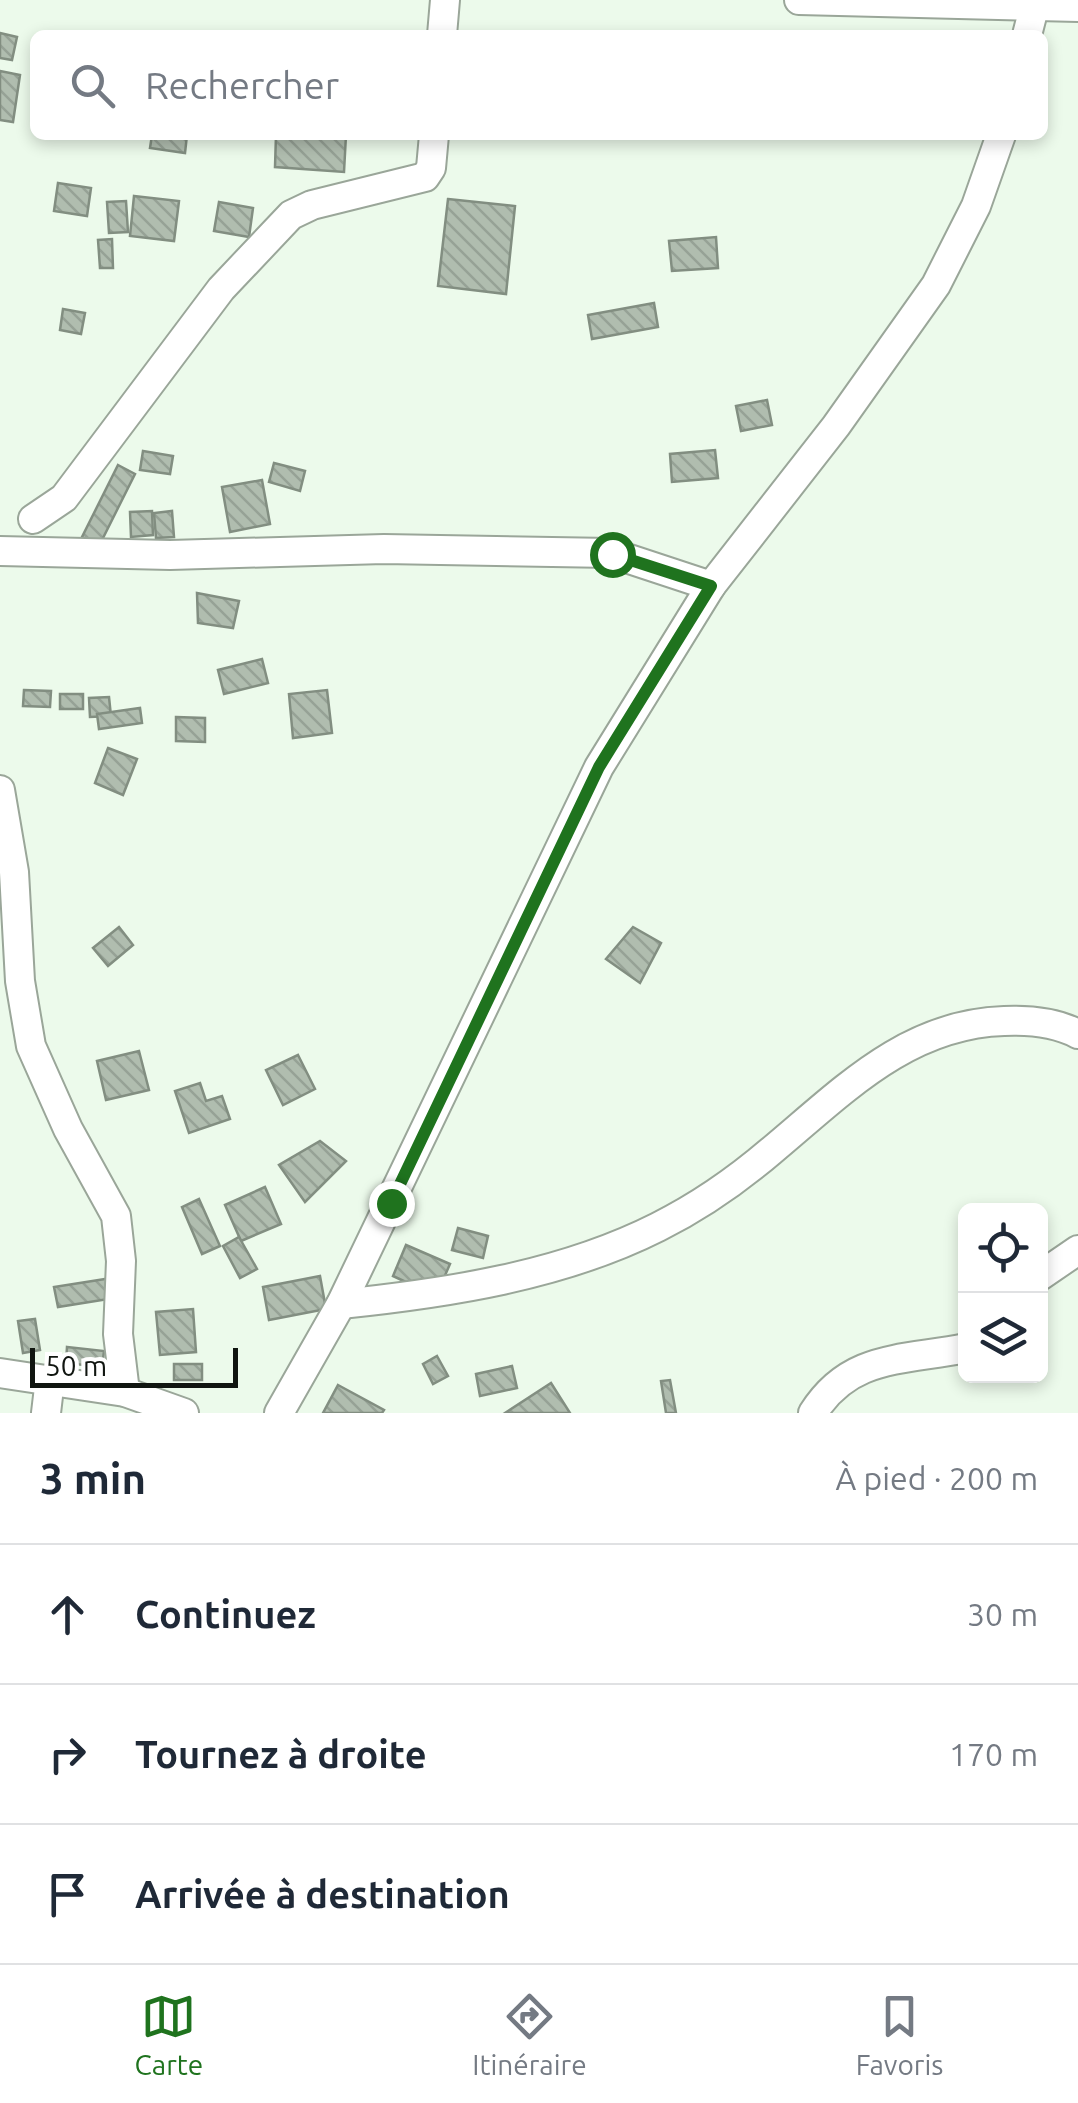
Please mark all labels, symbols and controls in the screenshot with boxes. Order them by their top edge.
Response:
search box [30,30,1048,140]
icon: search [65,58,120,113]
text: Rechercher [145,64,339,106]
route start [590,532,636,578]
route end [369,1181,415,1227]
map controls [958,1203,1048,1383]
button: locate [958,1203,1048,1293]
button: layers [958,1293,1048,1383]
scale bar [30,1343,238,1388]
text: 50 m [45,1350,107,1381]
text: 3 min [40,1455,146,1502]
text: À pied · 200 m [835,1460,1038,1496]
icon: ahead [40,1587,95,1642]
text: Continuez [135,1593,316,1635]
text: 30 m [967,1596,1038,1632]
icon: right [40,1727,95,1782]
text: Tournez à droite [135,1733,427,1775]
text: 170 m [949,1736,1038,1772]
icon: arrive [40,1867,95,1922]
text: Arrivée à destination [135,1873,510,1915]
tab: Carte [135,1989,203,2080]
tab: Itinéraire [472,1989,587,2080]
tab: Favoris [856,1989,943,2080]

